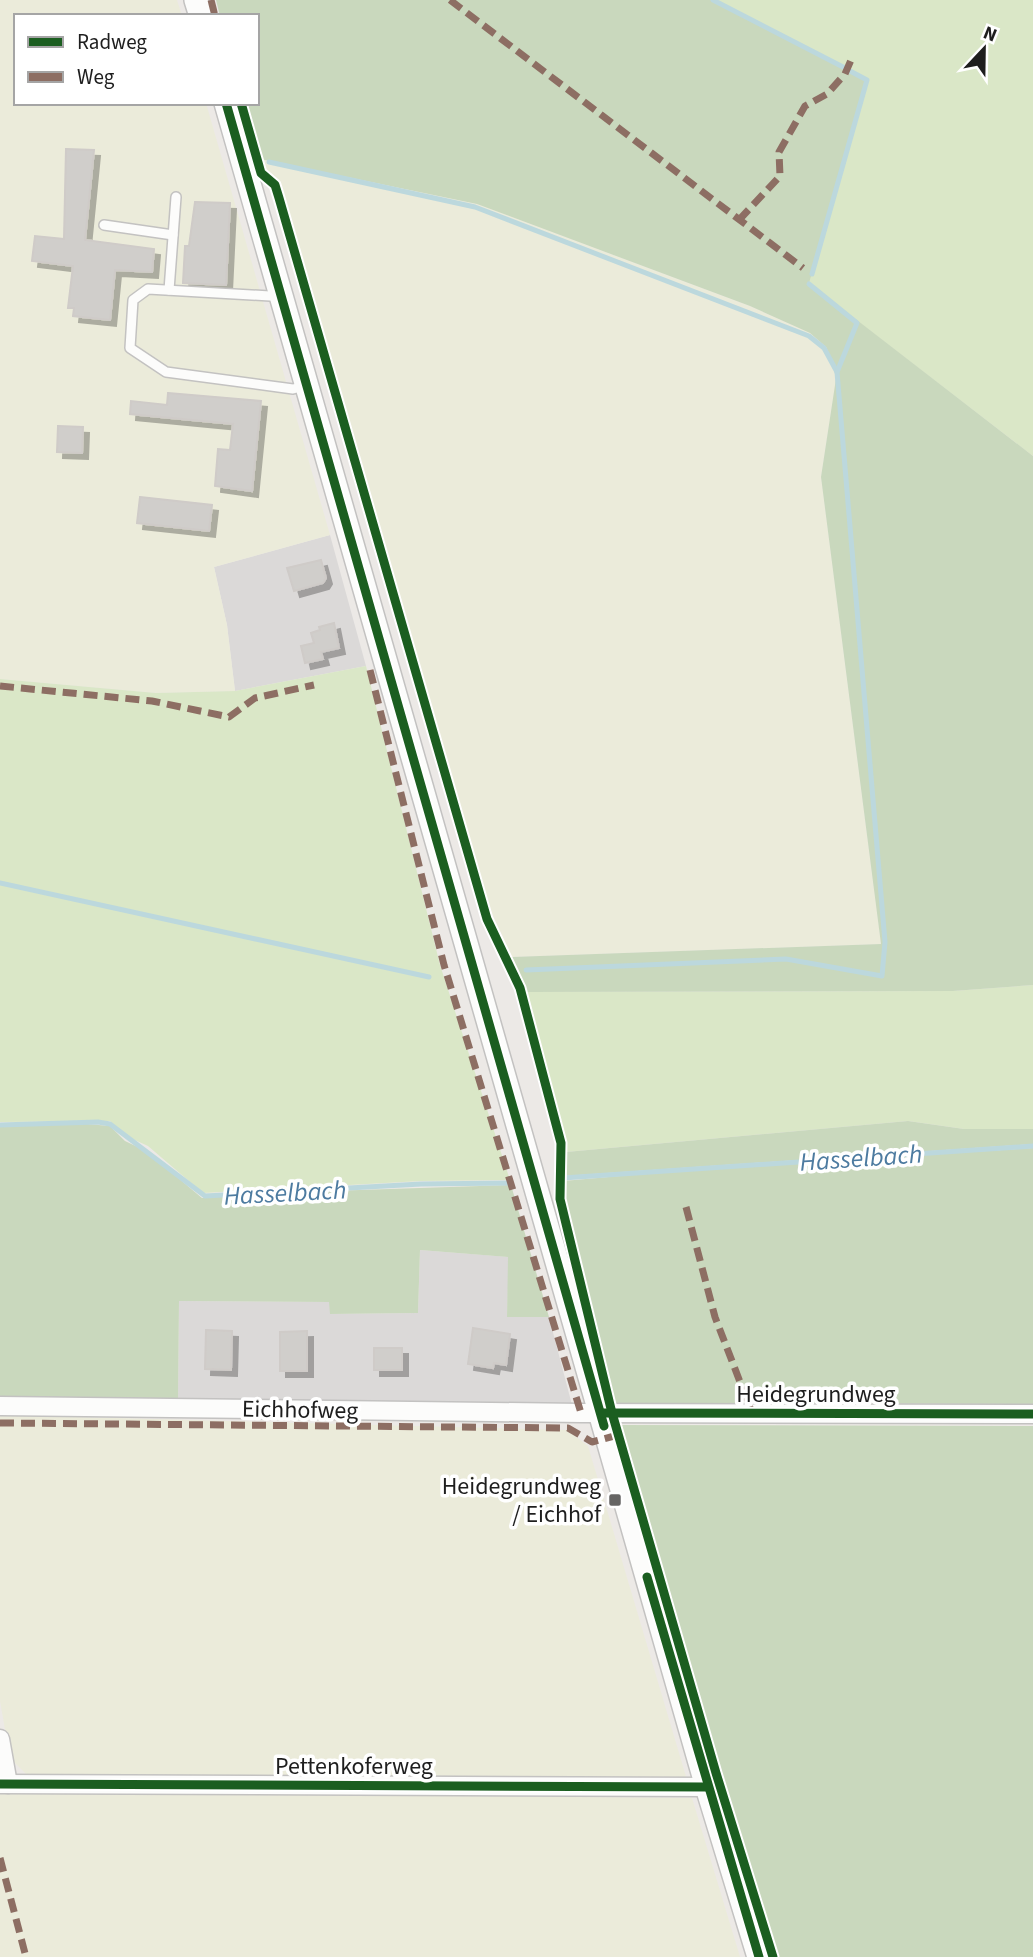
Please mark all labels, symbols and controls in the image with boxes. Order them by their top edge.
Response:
legend [14,14,259,105]
north arrow [949,14,1019,84]
text: N [979,20,1001,50]
text: Radweg [77,27,147,57]
text: Weg [77,62,115,92]
water label: Hasselbach [798,1135,924,1181]
water label: Hasselbach [223,1171,347,1215]
street label: Heidegrundweg [736,1377,896,1412]
street label: Eichhofweg [241,1391,359,1429]
place label: Heidegrundweg / Eichhof [442,1469,602,1532]
marker: Heidegrundweg / Eichhof [607,1492,623,1508]
street label: Pettenkoferweg [275,1749,433,1784]

